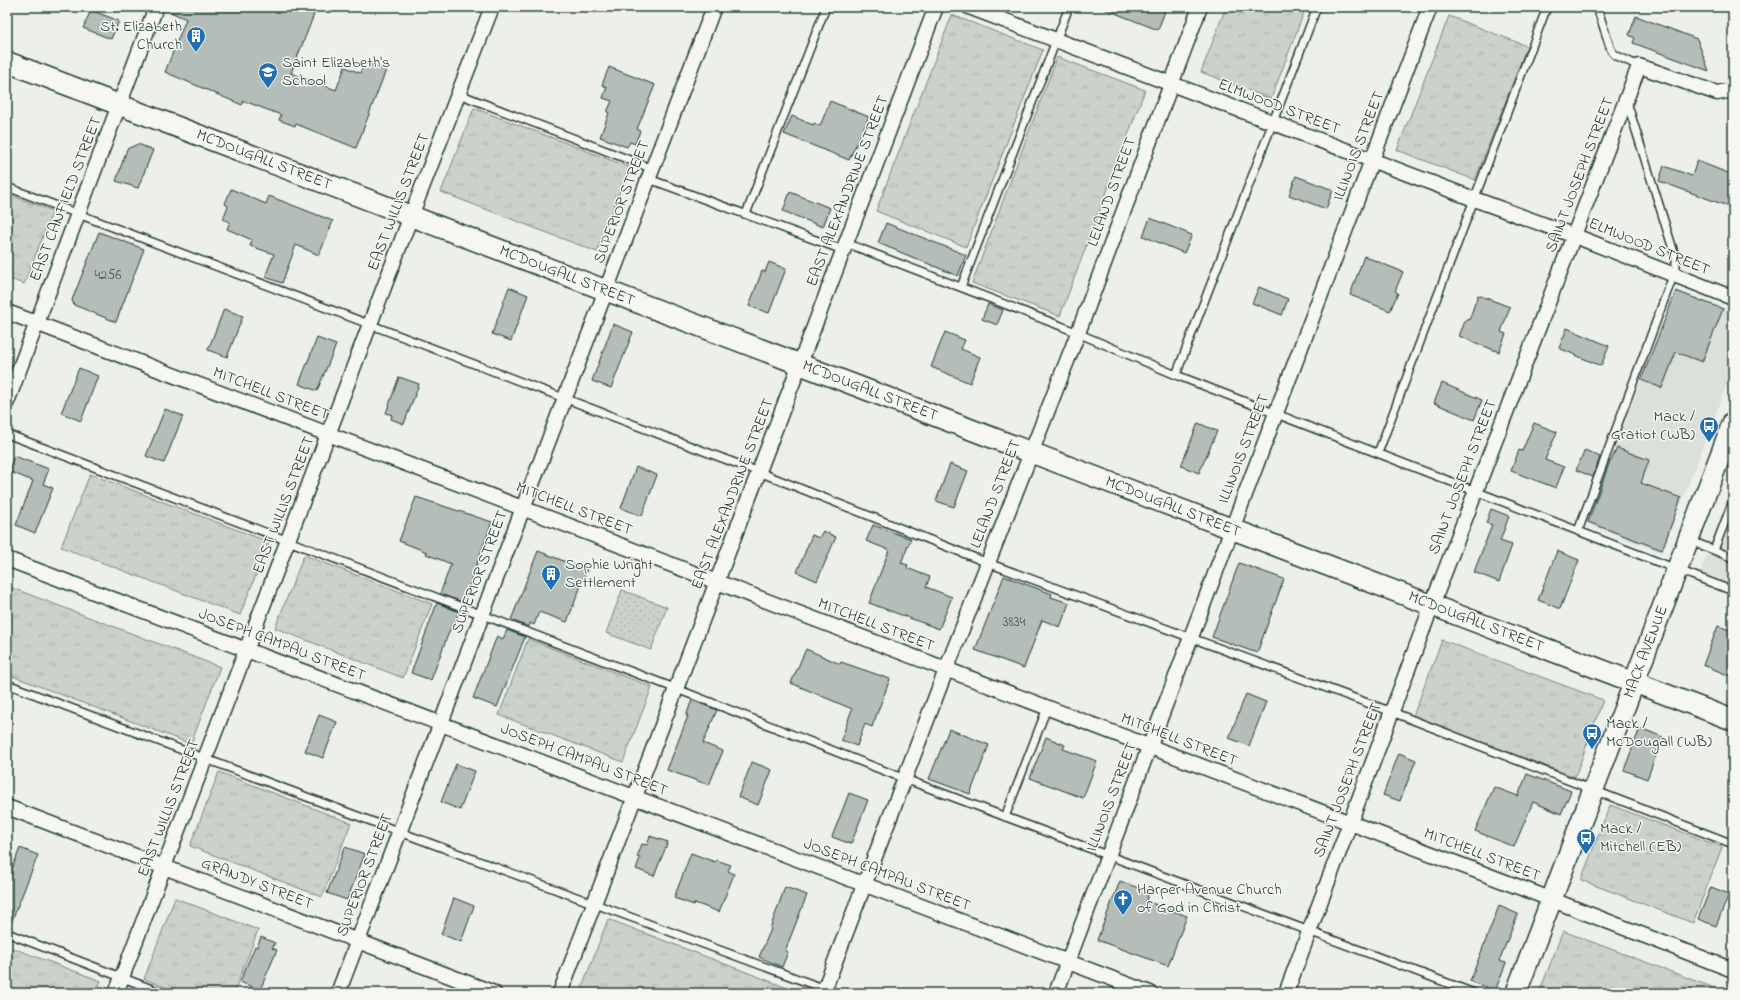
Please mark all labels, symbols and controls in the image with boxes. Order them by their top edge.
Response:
place label: St. Elizabeth Church [100,15,182,57]
building icon: St. Elizabeth Church [185,25,207,53]
place label: Saint Elizabeth's School [282,51,390,93]
school or university icon: Saint Elizabeth's School [257,61,279,89]
street label: ELMWOOD STREET [1214,73,1344,141]
street label: ILLINOIS STREET [1327,88,1391,204]
street label: EAST ALEXANDRINE STREET [800,92,896,290]
street label: SAINT JOSEPH STREET [1539,94,1621,256]
street label: EAST CANFIELD STREET [23,113,109,285]
street label: MCDOUGALL STREET [193,123,335,197]
street label: EAST WILLIS STREET [362,130,436,274]
street label: LELAND STREET [1081,134,1143,250]
street label: SUPERIOR STREET [587,137,657,267]
street label: ELMWOOD STREET [1585,212,1713,282]
street label: MCDOUGALL STREET [496,239,638,313]
house number: 4256 [95,265,121,286]
street label: MCDOUGALL STREET [799,354,941,428]
street label: MITCHELL STREET [209,361,333,427]
street label: ILLINOIS STREET [1212,391,1276,507]
street label: EAST ALEXANDRINE STREET [685,395,781,593]
street label: SAINT JOSEPH STREET [1422,396,1504,558]
place label: Mack / Gratiot (WB) [1611,405,1695,447]
bus stop icon: Mack / Gratiot (WB) [1698,415,1720,443]
street label: EAST WILLIS STREET [247,433,321,577]
street label: LELAND STREET [964,436,1028,552]
street label: MCDOUGALL STREET [1102,470,1244,544]
street label: MITCHELL STREET [512,476,636,542]
street label: SUPERIOR STREET [445,507,515,637]
place label: Sophie Wright Settlement [565,553,654,595]
building icon: Sophie Wright Settlement [540,563,562,591]
street label: MCDOUGALL STREET [1405,585,1547,659]
street label: MITCHELL STREET [814,592,938,658]
street label: JOSEPH CAMPAU STREET [195,602,369,688]
street label: MACK AVENUE [1617,602,1675,702]
house number: 3834 [1003,612,1026,633]
street label: SAINT JOSEPH STREET [1307,699,1389,861]
street label: MITCHELL STREET [1117,707,1241,773]
place label: Mack / McDougall (WB) [1606,712,1712,754]
street label: JOSEPH CAMPAU STREET [497,717,671,803]
bus stop icon: Mack / McDougall (WB) [1581,722,1603,750]
street label: EAST WILLIS STREET [132,736,206,880]
street label: ILLINOIS STREET [1080,739,1144,855]
street label: SUPERIOR STREET [330,810,400,940]
place label: Mack / Mitchell (EB) [1600,817,1681,859]
street label: MITCHELL STREET [1420,822,1544,888]
bus stop icon: Mack / Mitchell (EB) [1575,827,1597,855]
street label: JOSEPH CAMPAU STREET [800,832,974,918]
street label: GRANDY STREET [197,852,317,916]
place label: Harper Avenue Church of God in Christ [1137,878,1282,920]
church icon: Harper Avenue Church of God in Christ [1112,888,1134,916]

